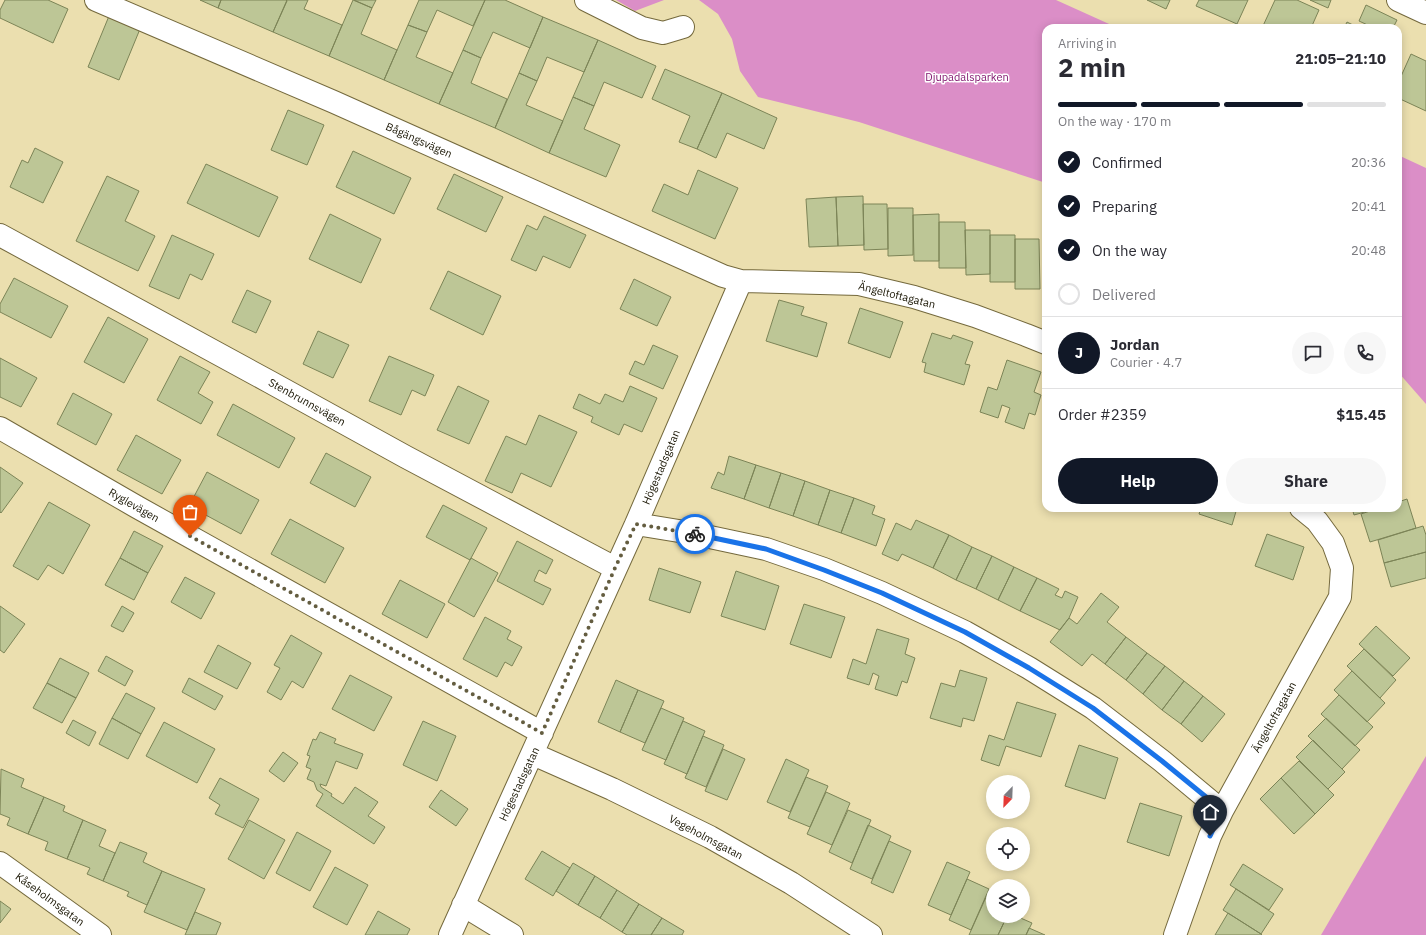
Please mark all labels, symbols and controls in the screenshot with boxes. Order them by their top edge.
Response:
text: Arriving in [1058,35,1117,52]
text: 21:05–21:10 [1295,49,1386,68]
text: 2 min [1058,50,1126,84]
park label: Djupadalsparken [925,70,1009,84]
text: On the way · 170 m [1058,113,1171,130]
street label: Bågängsvägen [384,119,454,161]
icon: check [1058,151,1080,173]
text: Confirmed [1092,153,1162,172]
text: 20:36 [1351,154,1386,171]
icon: check [1058,195,1080,217]
text: Preparing [1092,197,1157,216]
text: 20:41 [1351,198,1386,215]
icon: check [1058,239,1080,261]
text: On the way [1092,241,1167,260]
text: 20:48 [1351,242,1386,259]
street label: Ängeltoftagatan [857,279,937,311]
text: Delivered [1092,285,1156,304]
button: chat [1292,332,1334,374]
button: phone [1344,332,1386,374]
text: Jordan [1110,335,1159,354]
text: J [1075,343,1083,362]
text: Courier · 4.7 [1110,354,1182,371]
street label: Stenbrunnsvägen [266,375,348,429]
text: Order #2359 [1058,405,1147,424]
text: $15.45 [1336,405,1386,424]
street label: Högestadsgatan [639,427,683,507]
button: Help [1058,458,1218,504]
button: Share [1226,458,1386,504]
street label: Ryglevägen [106,485,162,525]
pin [173,495,207,536]
icon: bag [179,501,201,523]
courier [675,514,715,554]
icon: bike [684,523,706,545]
street label: Ängeltoftagatan [1249,679,1299,755]
street label: Högestadsgatan [496,745,542,823]
north arrow [986,775,1030,819]
map controls [986,775,1030,923]
pin [1193,795,1227,836]
icon: home [1199,801,1221,823]
street label: Vegeholmsgatan [666,812,746,862]
button: locate [986,827,1030,871]
street label: Kåseholmsgatan [13,869,87,929]
button: layers [986,879,1030,923]

